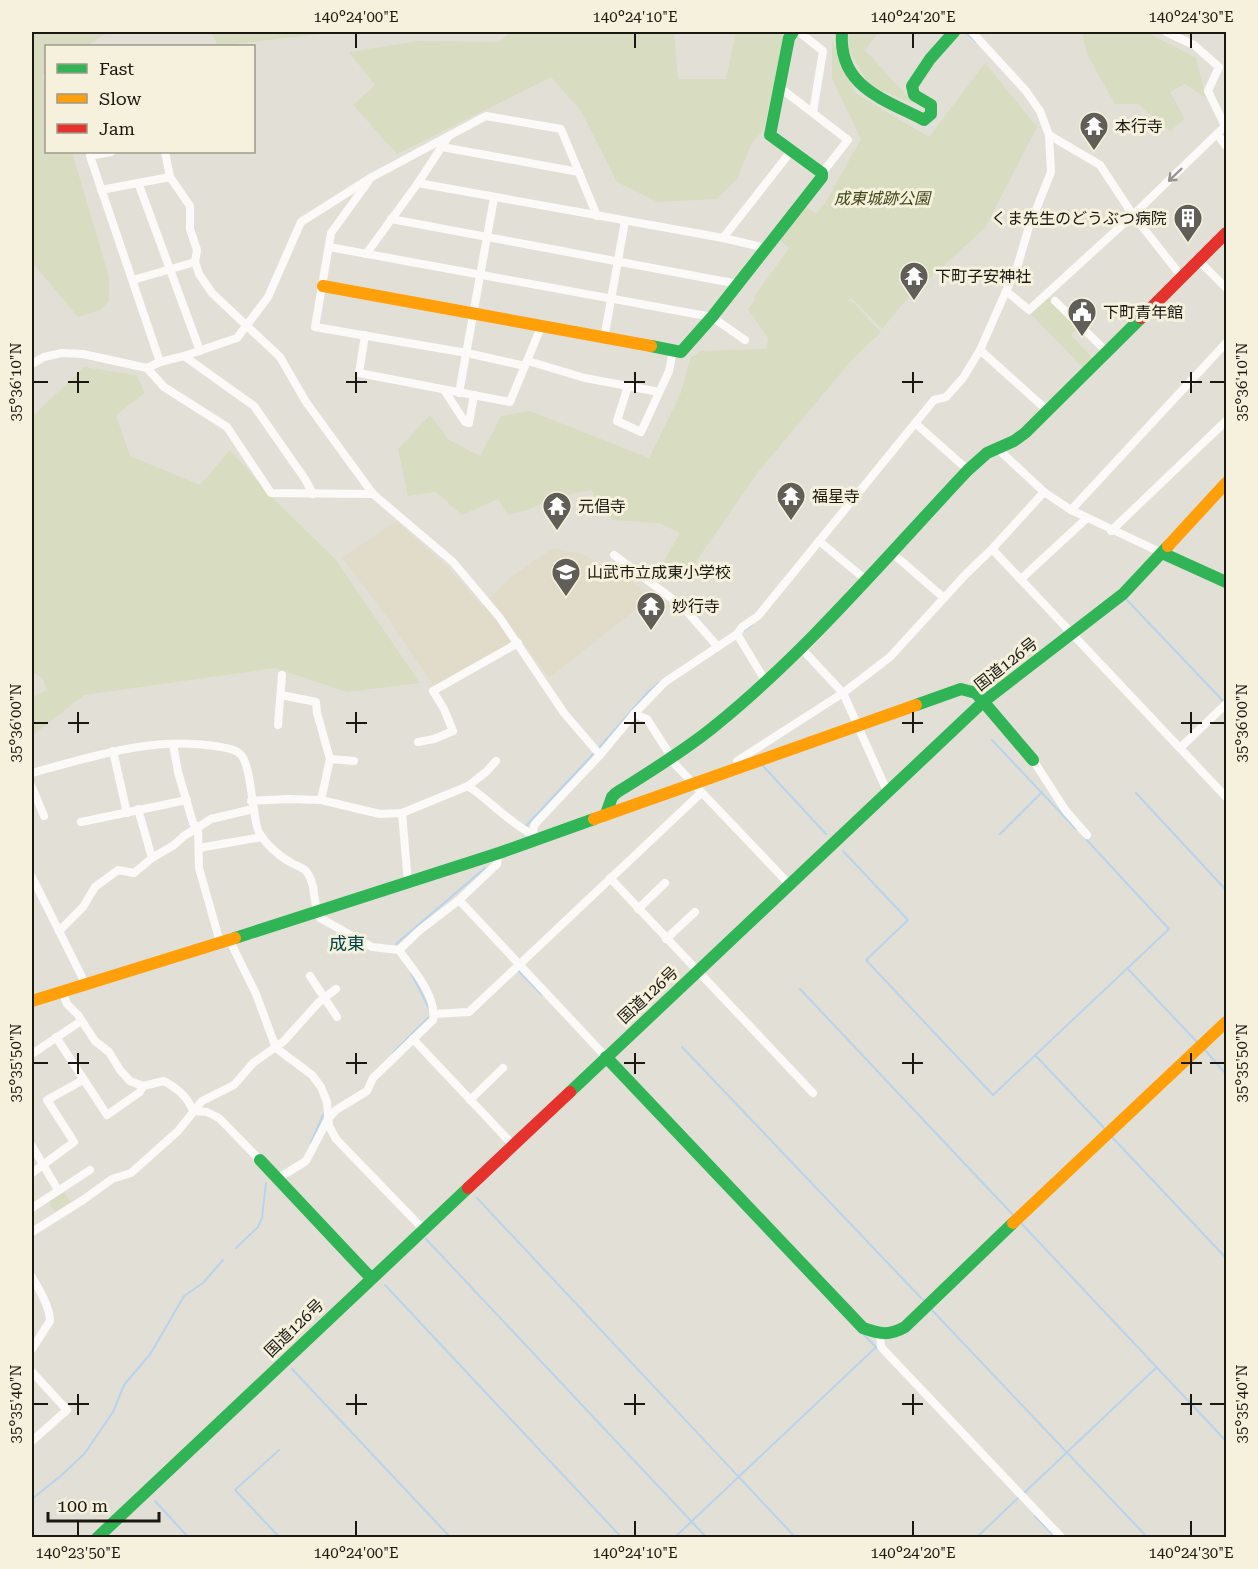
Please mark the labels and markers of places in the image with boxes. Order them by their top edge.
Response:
temple icon: 本行寺 [1078,110,1110,152]
place label: 本行寺 [1115,117,1163,136]
building icon: くま先生のどうぶつ病院 [1172,202,1204,244]
place label: くま先生のどうぶつ病院 [991,209,1167,228]
temple icon: 下町子安神社 [898,260,930,302]
place label: 下町子安神社 [935,267,1031,286]
public building icon: 下町青年館 [1066,296,1098,338]
place label: 下町青年館 [1103,303,1183,322]
temple icon: 福星寺 [775,480,807,522]
place label: 福星寺 [812,487,860,506]
temple icon: 元倡寺 [541,490,573,532]
place label: 元倡寺 [578,497,626,516]
school or university icon: 山武市立成東小学校 [550,556,582,598]
place label: 山武市立成東小学校 [587,563,731,582]
temple icon: 妙行寺 [635,590,667,632]
place label: 妙行寺 [672,597,720,616]

